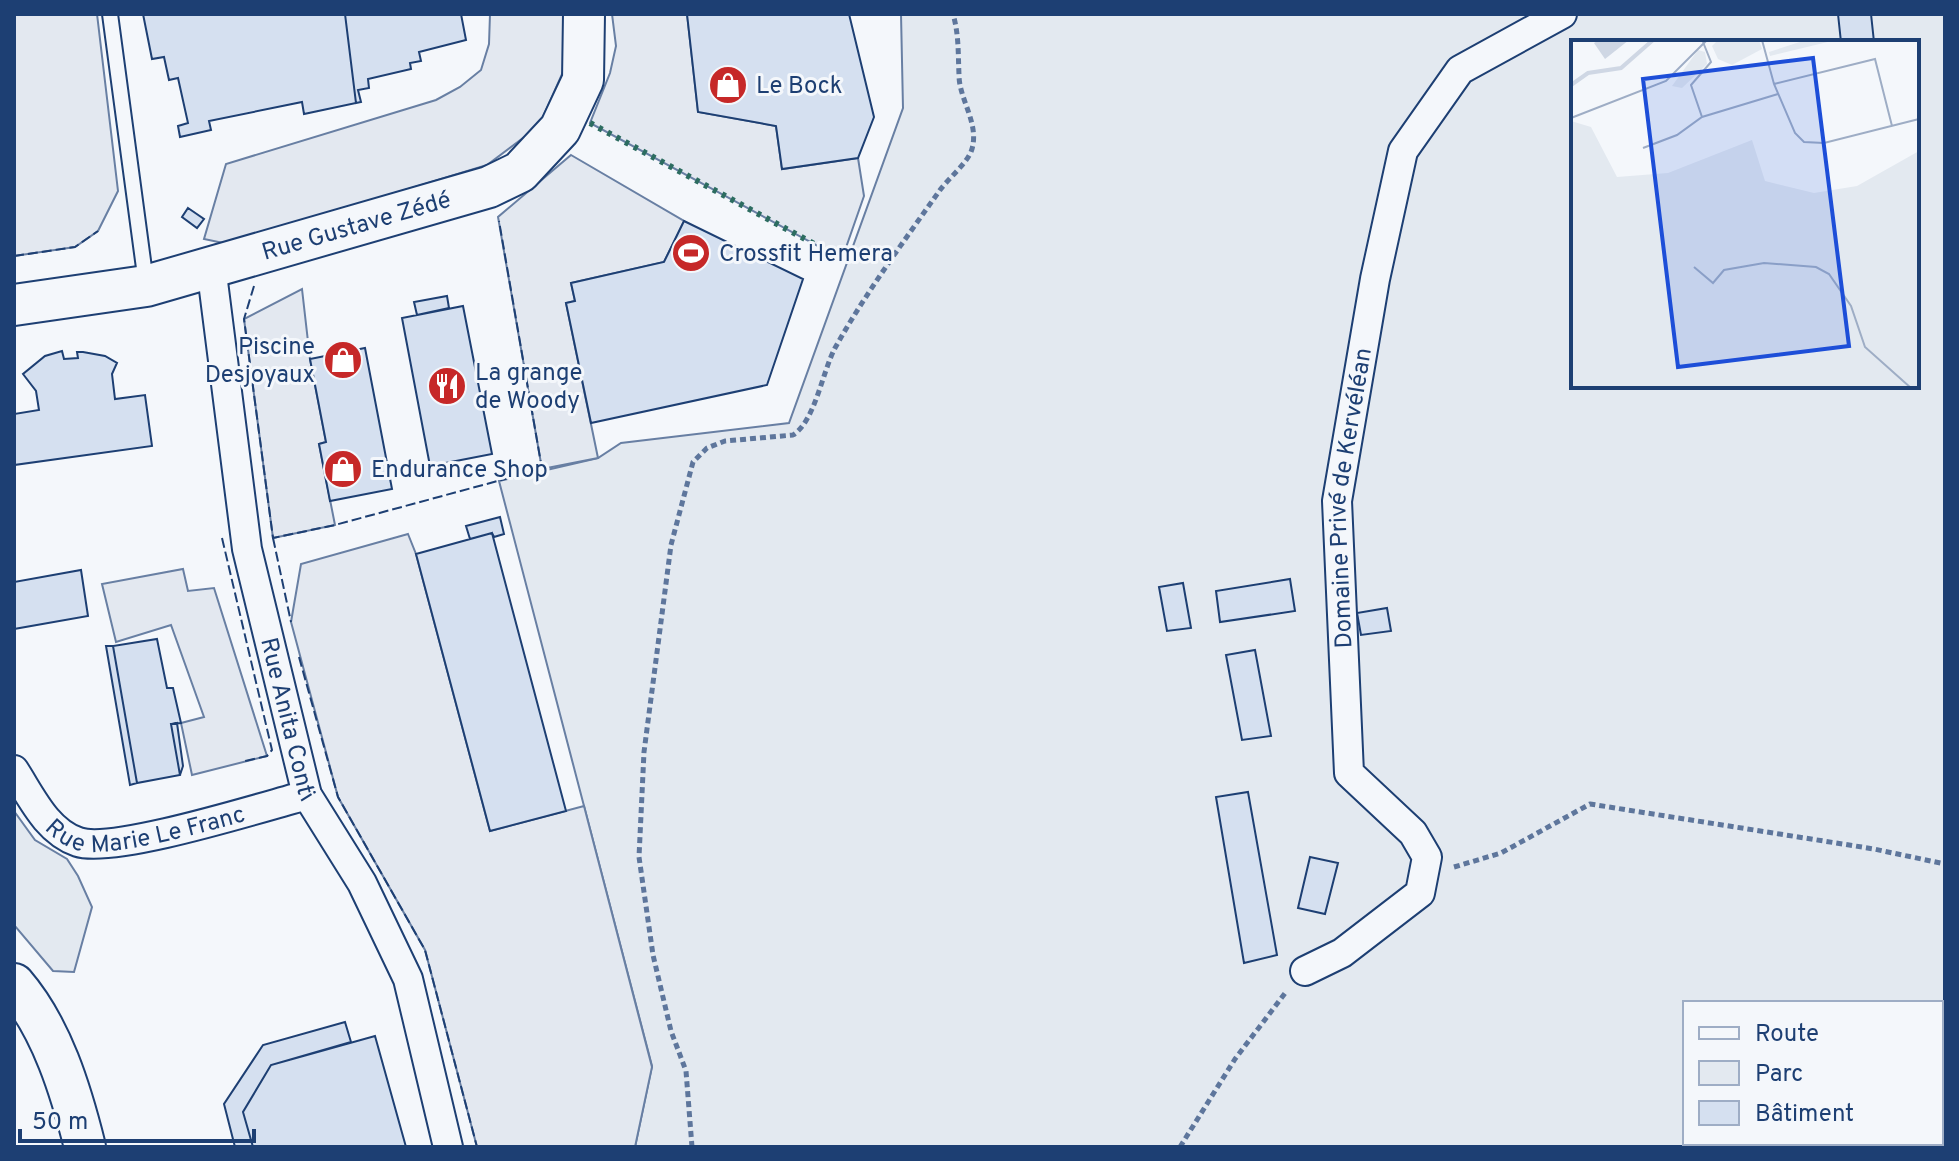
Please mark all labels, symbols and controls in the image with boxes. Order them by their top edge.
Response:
inset map [1571,40,1919,388]
shop icon: Le Bock [707,64,749,106]
place label: Le Bock [756,72,842,102]
street label: Rue Gustave Zédé [259,186,455,269]
sports icon: Crossfit Hemera [670,232,712,274]
place label: Crossfit Hemera [719,240,893,270]
place label: Piscine Desjoyaux [205,333,315,391]
shop icon: Piscine Desjoyaux [322,339,364,381]
street label: Domaine Privé de Kervéléan [1324,346,1380,649]
place label: La grange de Woody [475,359,582,417]
restaurant icon: La grange de Woody [426,365,468,407]
shop icon: Endurance Shop [322,448,364,490]
place label: Endurance Shop [371,456,548,486]
street label: Rue Anita Conti [252,635,321,808]
street label: Rue Marie Le Franc [38,800,249,861]
legend [1683,1001,1943,1145]
text: Route [1755,1020,1819,1050]
text: Parc [1755,1060,1803,1090]
scale bar [20,1093,254,1143]
text: Bâtiment [1755,1100,1854,1130]
text: 50 m [32,1108,88,1138]

